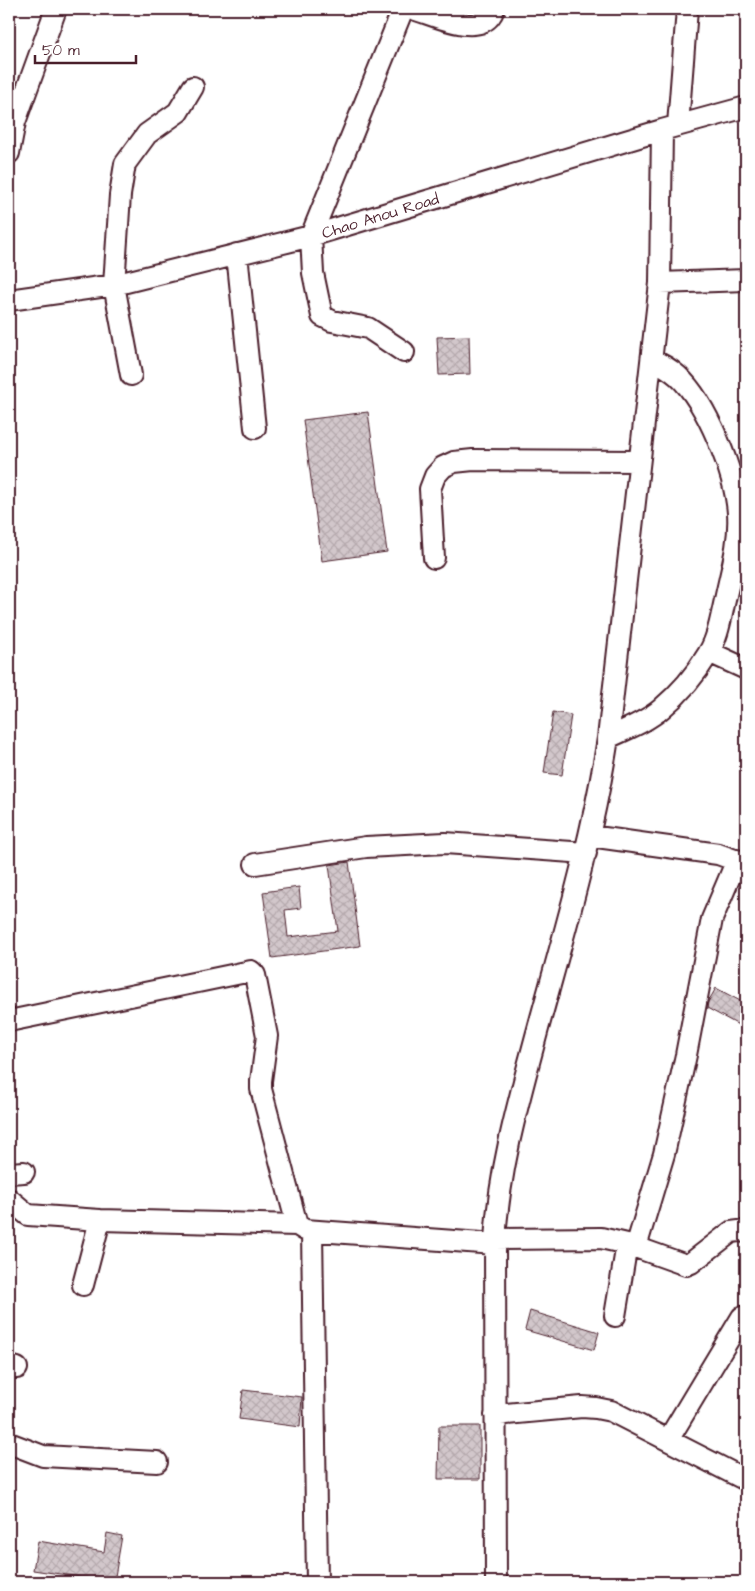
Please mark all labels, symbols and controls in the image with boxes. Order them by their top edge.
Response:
scale bar [35,32,136,64]
text: 50 m [42,40,80,61]
street label: Chao Anou Road [319,188,442,244]

